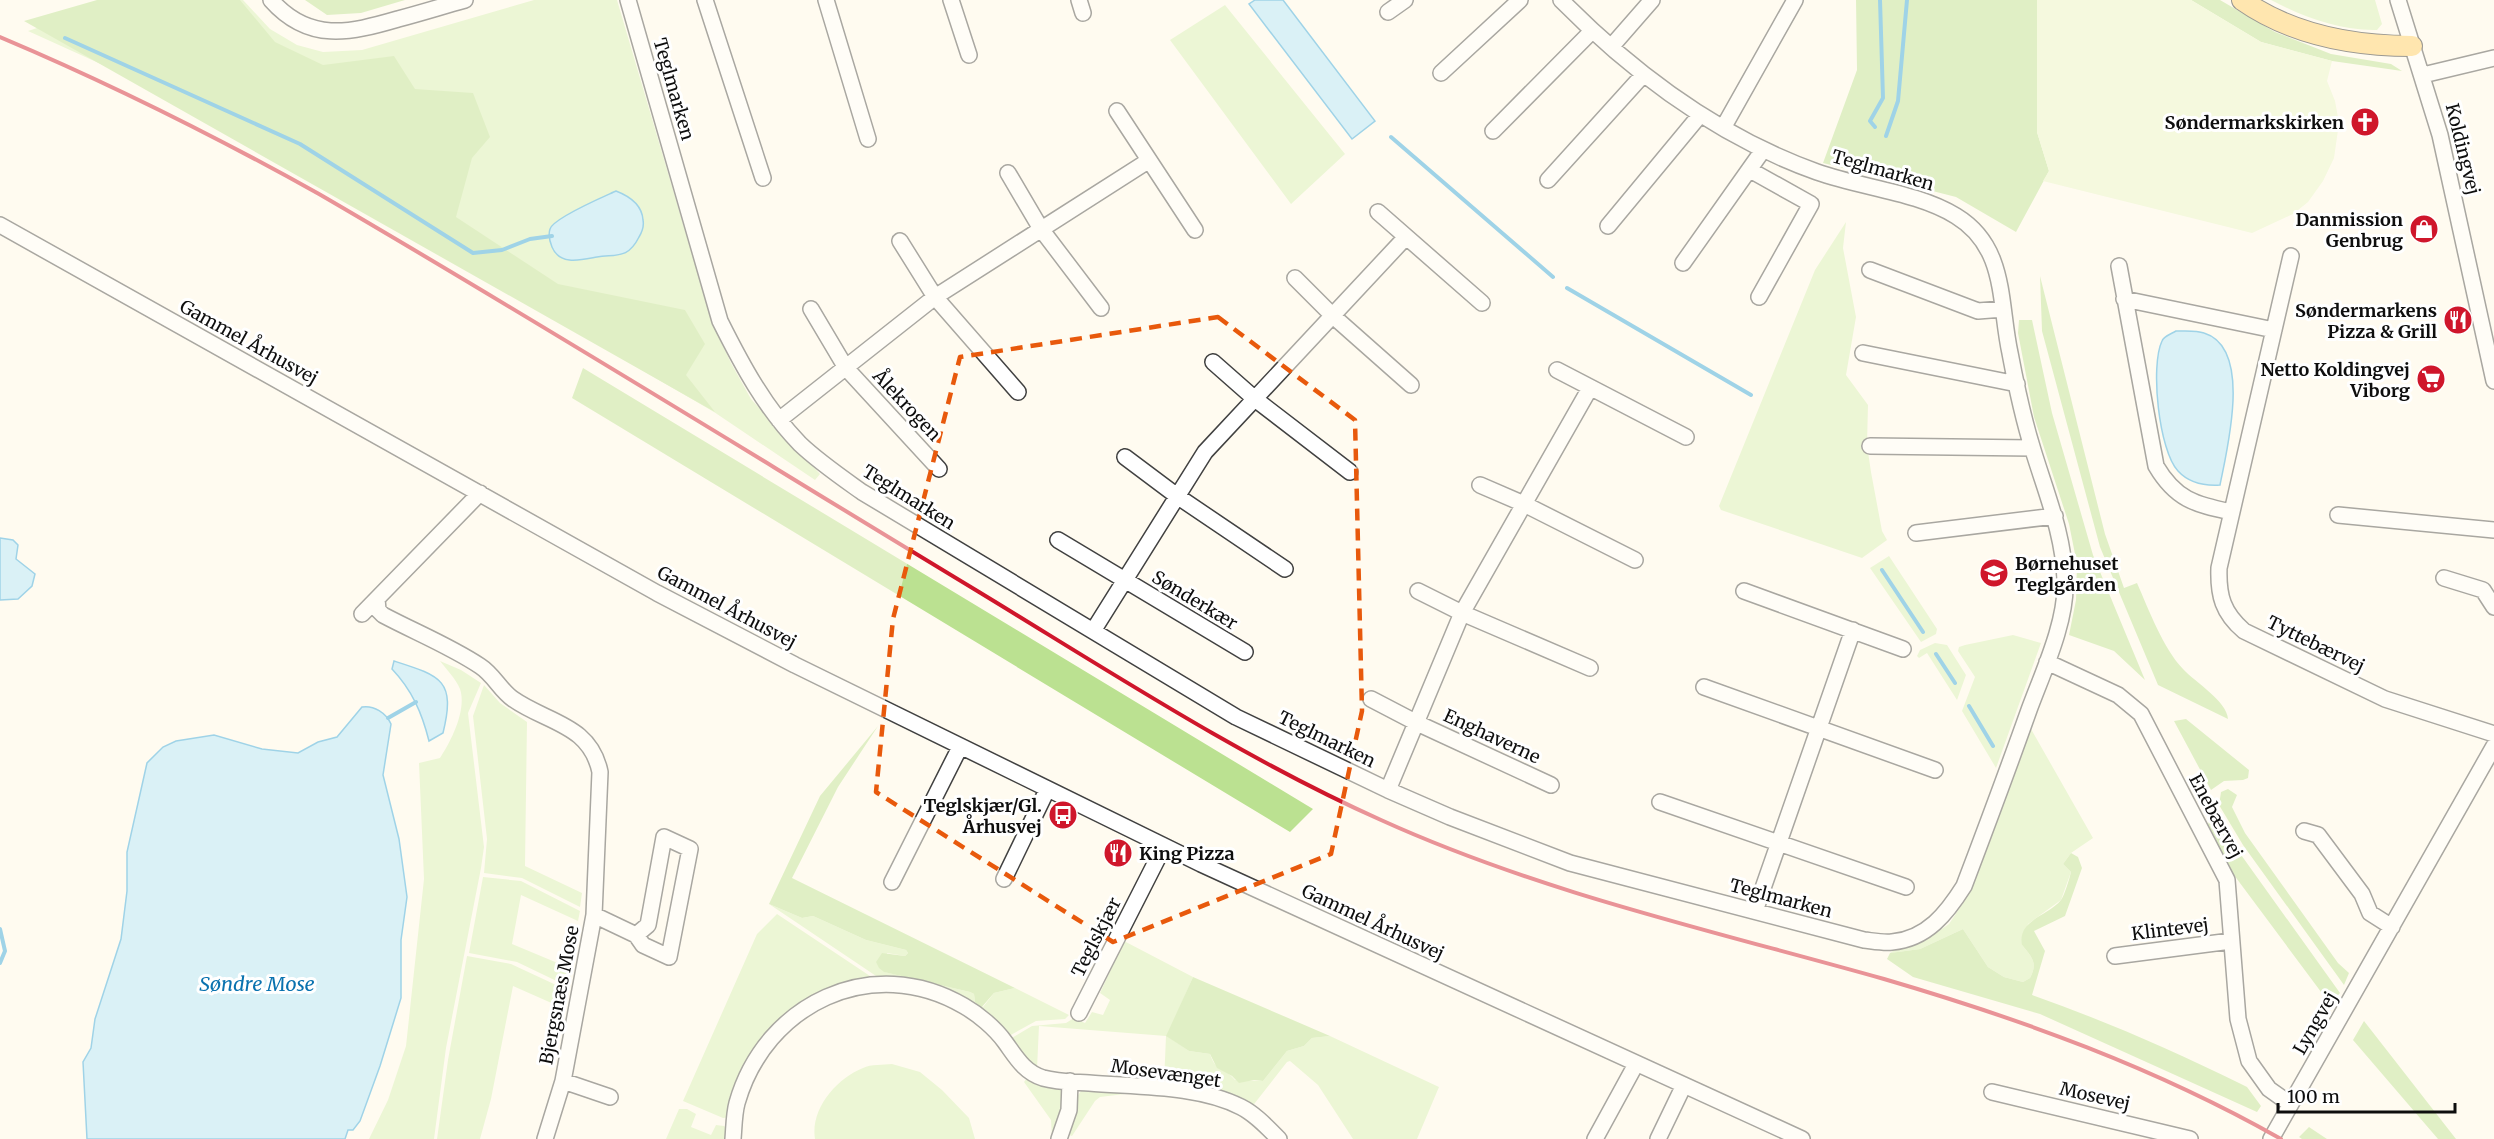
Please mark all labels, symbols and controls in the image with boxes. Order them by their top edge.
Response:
street label: Teglmarken [648,35,700,143]
street label: Koldingvej [2441,101,2485,197]
church icon: Søndermarkskirken [2349,106,2381,138]
place label: Søndermarkskirken [2165,111,2344,134]
street label: Teglmarken [1829,144,1937,196]
place label: Danmission Genbrug [2296,208,2403,252]
shop icon: Danmission Genbrug [2408,213,2440,245]
street label: Gammel Århusvej [176,294,322,390]
place label: Søndermarkens Pizza & Grill [2295,299,2437,343]
restaurant icon: Søndermarkens Pizza & Grill [2442,304,2474,336]
place label: Netto Koldingvej Viborg [2260,358,2410,402]
supermarket icon: Netto Koldingvej Viborg [2415,363,2447,395]
street label: Ålekrogen [867,364,946,446]
street label: Teglmarken [858,459,960,535]
place label: Børnehuset Teglgården [2015,552,2119,596]
school or university icon: Børnehuset Teglgården [1978,557,2010,589]
street label: Gammel Århusvej [653,561,801,653]
street label: Sønderkær [1148,565,1242,635]
street label: Tyttebærvej [2263,610,2369,678]
street label: Enghaverne [1440,704,1544,768]
street label: Teglmarken [1275,706,1379,772]
street label: Enebærvej [2184,770,2248,862]
place label: Teglskjær/Gl. Århusvej [923,794,1042,838]
bus stop icon: Teglskjær/Gl. Århusvej [1047,799,1079,831]
restaurant icon: King Pizza [1102,837,1134,869]
place label: King Pizza [1139,842,1235,865]
street label: Teglmarken [1727,873,1835,923]
street label: Gammel Århusvej [1298,879,1448,965]
street label: Teglskjær [1066,893,1126,981]
street label: Klintevej [2130,913,2210,945]
street label: Bjergsnæs Mose [534,924,584,1066]
water label: Søndre Mose [199,971,315,996]
street label: Lyngvej [2288,987,2342,1059]
street label: Mosevænget [1110,1054,1222,1092]
scale bar [2278,1076,2455,1114]
street label: Mosevej [2057,1077,2133,1115]
text: 100 m [2287,1085,2340,1108]

